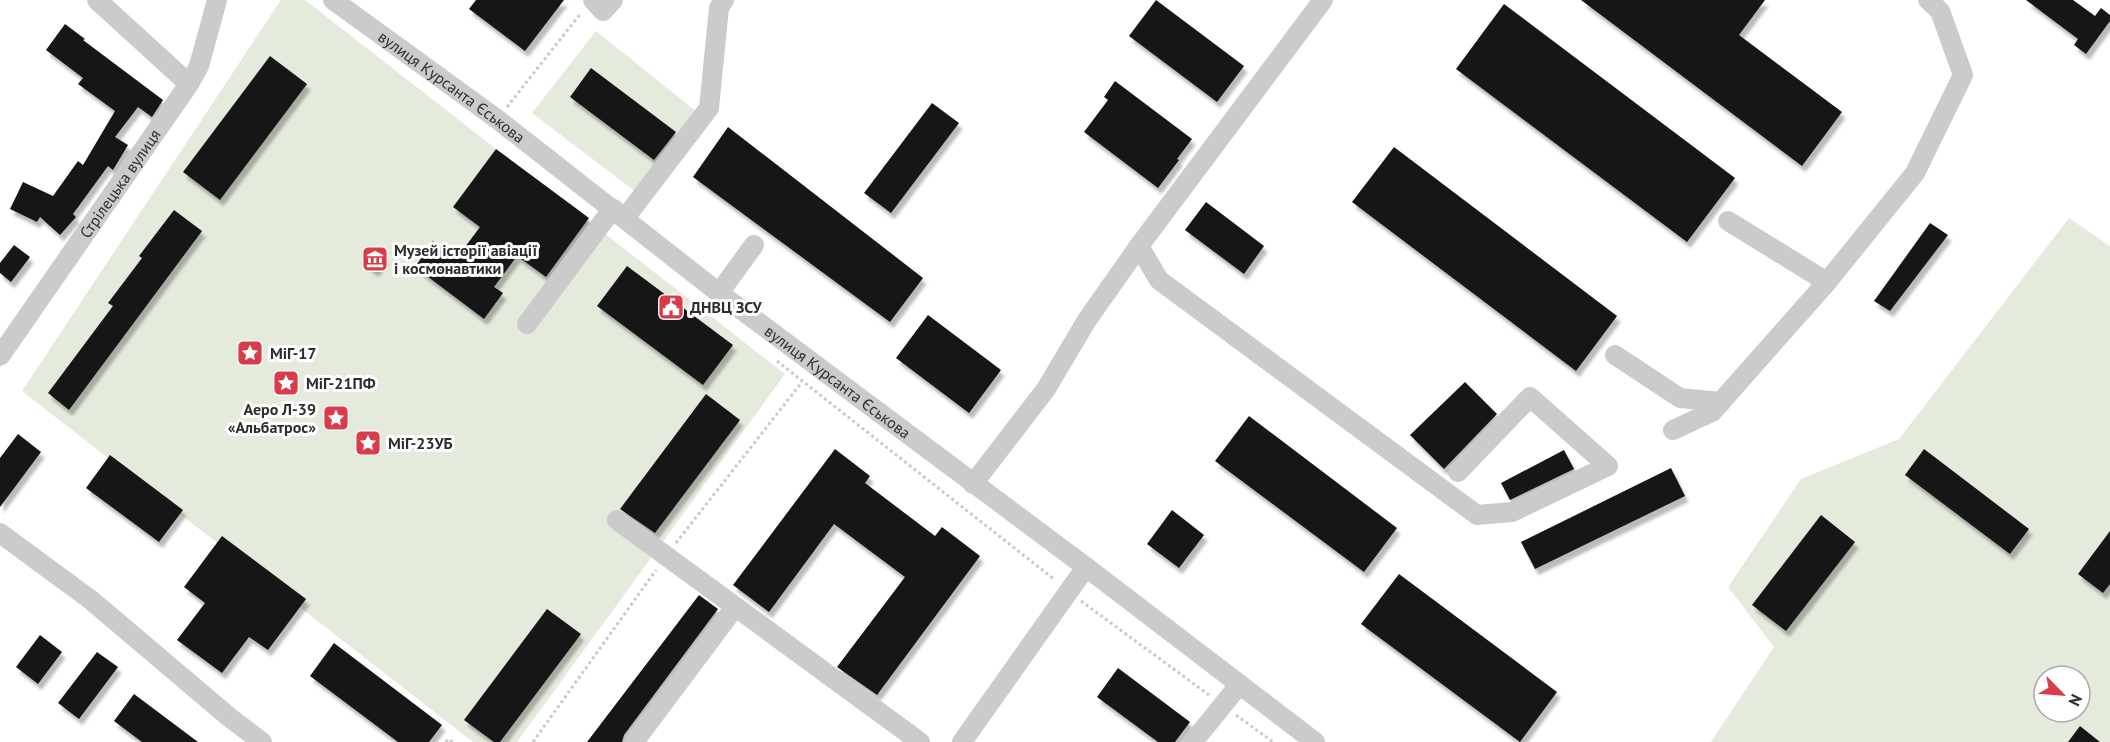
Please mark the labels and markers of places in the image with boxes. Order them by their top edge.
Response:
place label: Музей історії авіації і космонавтики [394,240,537,278]
museum icon: Музей історії авіації і космонавтики [360,244,390,274]
public building icon: ДНВЦ ЗСУ [656,292,686,322]
place label: ДНВЦ ЗСУ [690,297,763,317]
place icon: МіГ-17 [235,338,265,368]
place label: МіГ-17 [270,343,317,363]
place icon: МіГ-21ПФ [271,368,301,398]
place label: МіГ-21ПФ [306,373,376,393]
place label: Аеро Л-39 «Альбатрос» [228,399,316,437]
place icon: Аеро Л-39 «Альбатрос» [321,403,351,433]
place icon: МіГ-23УБ [353,428,383,458]
place label: МіГ-23УБ [388,433,453,453]

